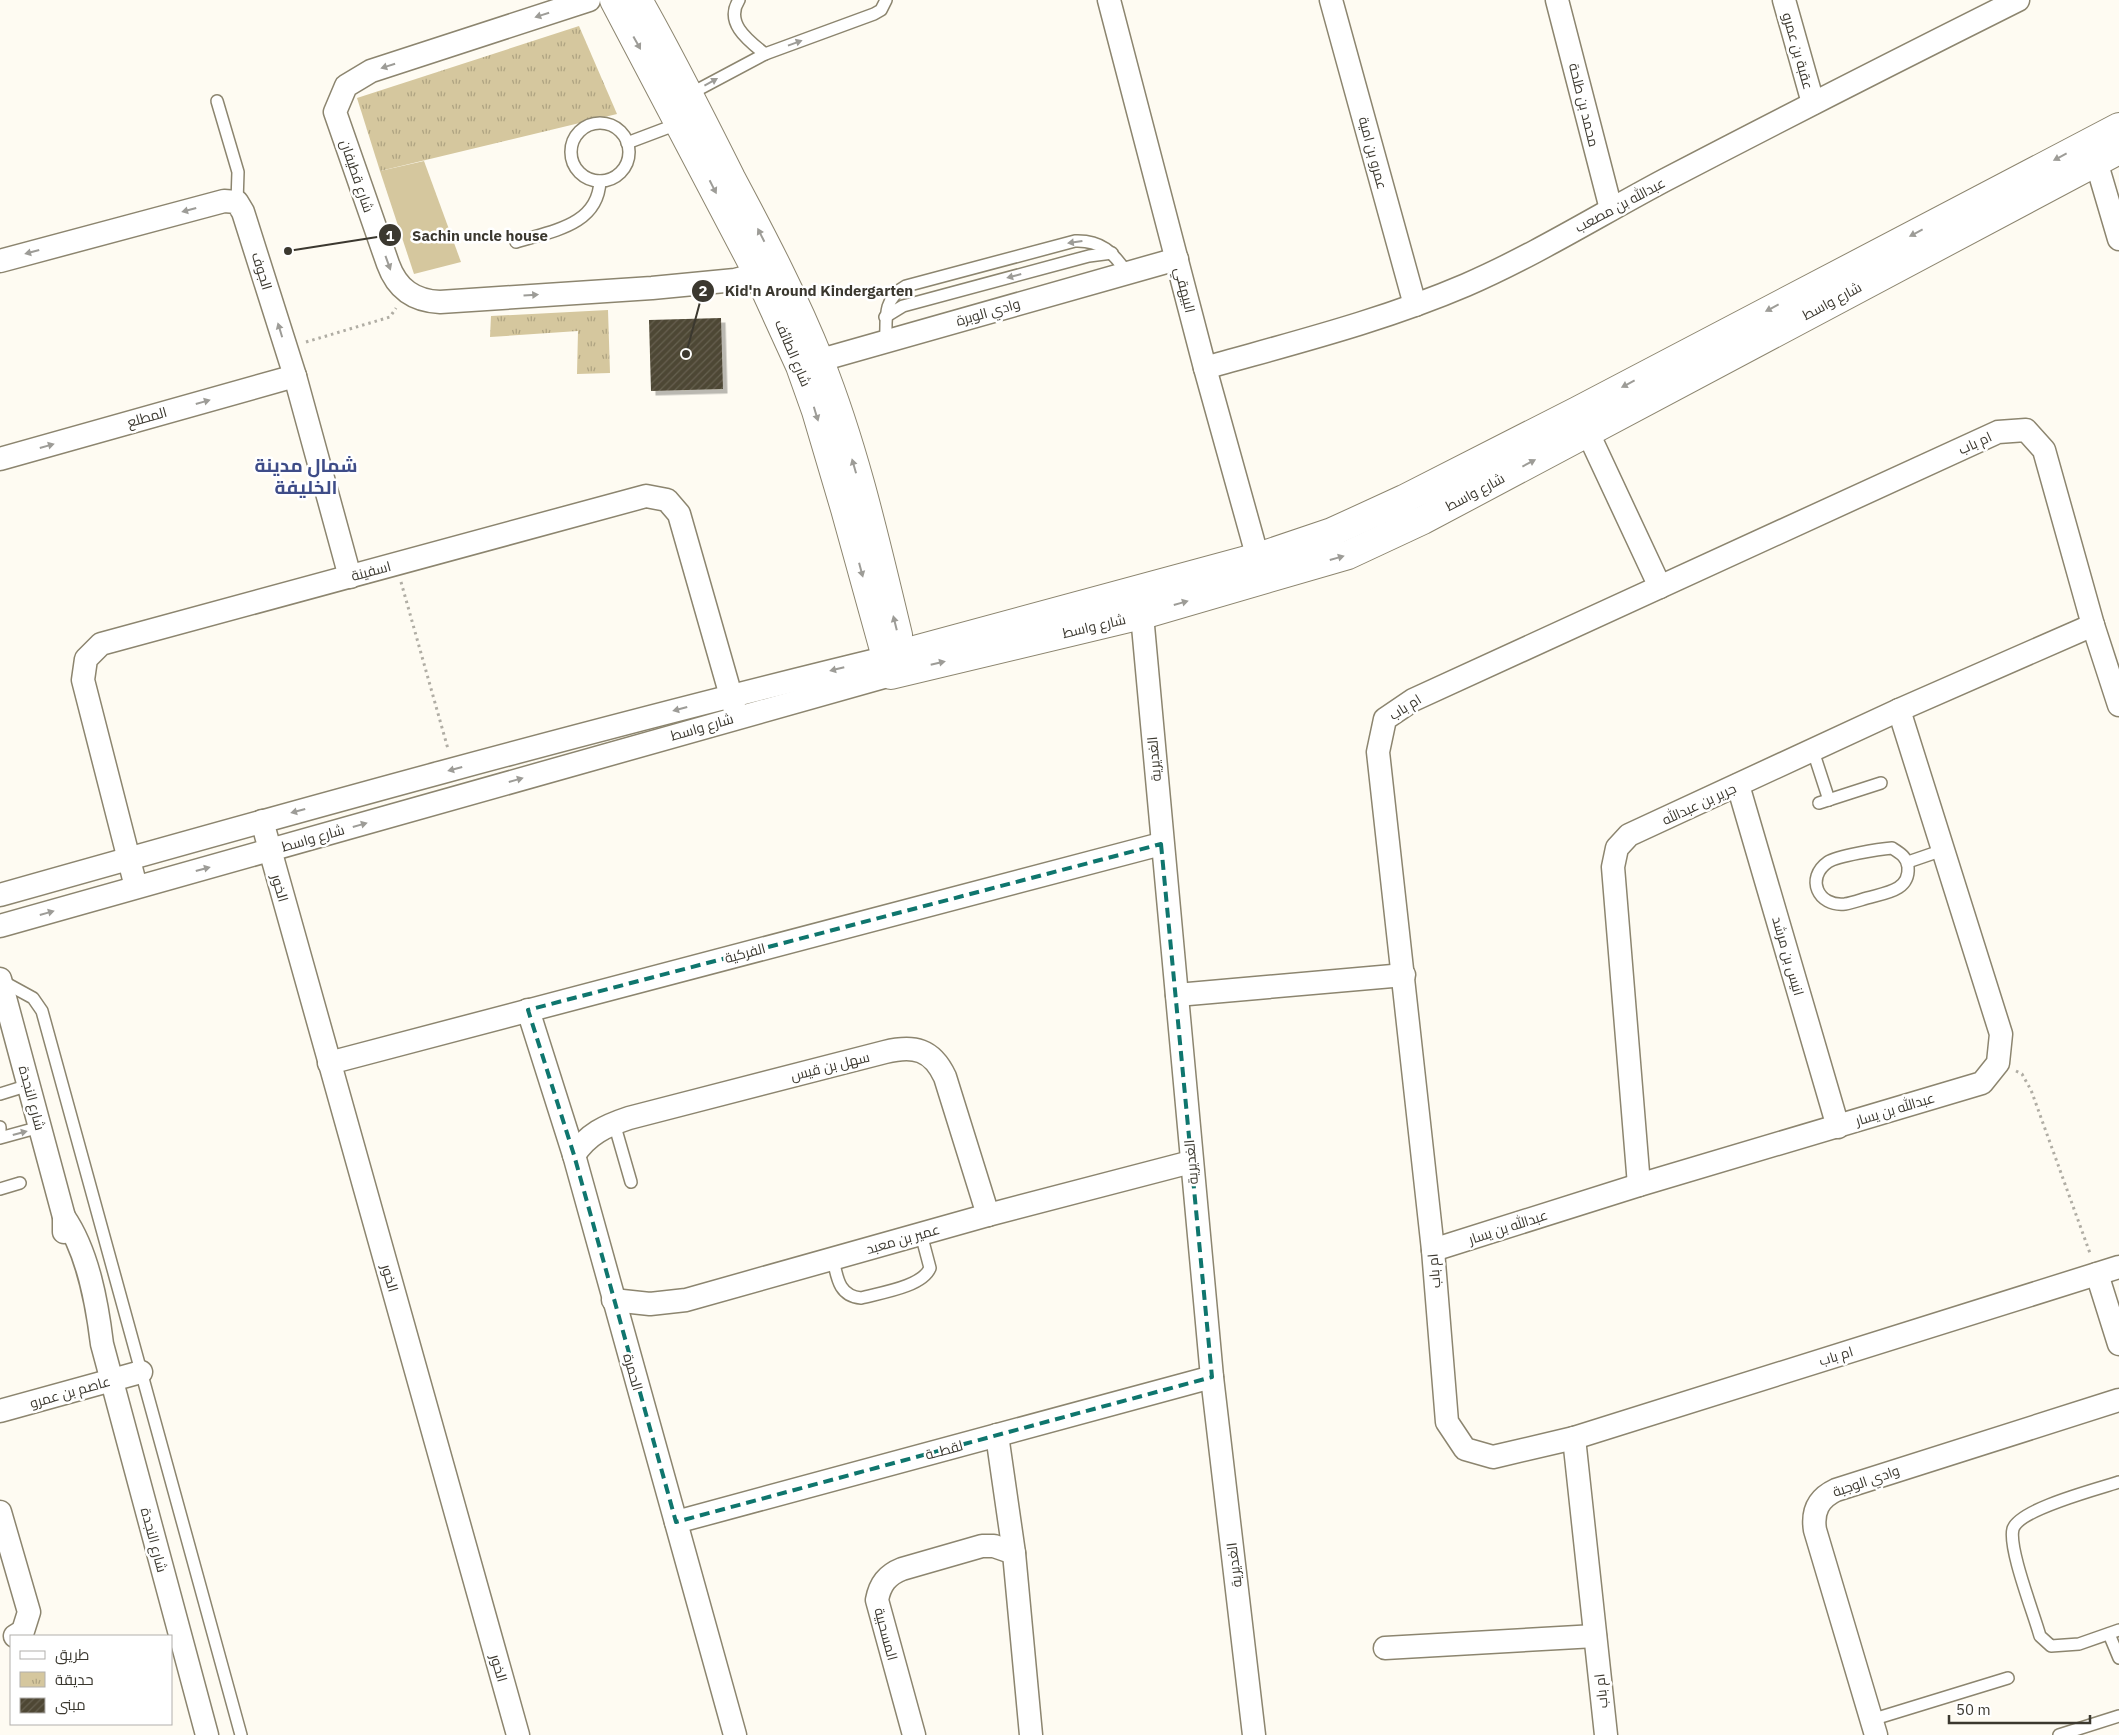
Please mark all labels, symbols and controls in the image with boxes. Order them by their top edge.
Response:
street label: عقبة بن عمرو [1778,10,1818,92]
one-way arrow [535,12,550,19]
one-way arrow [633,36,642,50]
one-way arrow [788,39,803,46]
street label: محمد بن طلحة [1565,61,1603,149]
one-way arrow [380,62,395,70]
one-way arrow [704,78,719,86]
street label: عمرو بن امية [1355,115,1391,191]
street label: شارع قطيفان [336,137,378,215]
one-way arrow [2053,153,2067,161]
street label: عبدالله بن مصعب [1572,174,1668,236]
one-way arrow [709,179,717,194]
one-way arrow [182,207,197,215]
callout: Sachin uncle house [377,220,558,250]
text: 1 [385,226,395,245]
text: Sachin uncle house [412,226,548,245]
one-way arrow [757,228,765,242]
one-way arrow [1909,229,1923,237]
one-way arrow [1067,238,1083,246]
one-way arrow [25,248,40,256]
street label: الجوف [248,250,276,292]
one-way arrow [384,256,392,271]
street label: البيهقي [1168,265,1199,315]
one-way arrow [1006,272,1021,280]
callout: Kid'n Around Kindergarten [690,276,924,306]
street label: شارع واسط [1799,278,1865,324]
text: 2 [698,281,708,300]
text: Kid'n Around Kindergarten [725,281,913,300]
one-way arrow [524,291,540,299]
street label: وادي الوبرة [954,294,1023,333]
one-way arrow [1765,304,1779,312]
street label: شارع الطائف [771,317,815,389]
one-way arrow [276,322,284,337]
one-way arrow [1621,380,1635,388]
one-way arrow [196,397,211,405]
street label: المطلع [125,403,169,431]
one-way arrow [813,407,821,422]
street label: ام باب [1955,427,1995,459]
one-way arrow [40,441,55,449]
district label: شمال مدينة الخليفة [255,453,357,499]
one-way arrow [850,459,858,474]
one-way arrow [1522,459,1536,467]
street label: شارع واسط [1442,469,1508,515]
one-way arrow [1329,554,1344,562]
street label: اسفينة [349,557,393,585]
one-way arrow [857,563,865,578]
one-way arrow [1173,599,1188,607]
street label: شارع واسط [1061,610,1127,642]
one-way arrow [891,616,899,631]
one-way arrow [930,659,945,667]
one-way arrow [830,666,845,674]
street label: ام باب [1385,690,1425,725]
one-way arrow [672,705,687,713]
street label: شارع واسط [668,709,736,745]
street label: الغديرية [1143,736,1165,782]
one-way arrow [448,765,463,773]
one-way arrow [509,776,524,784]
street label: جرير بن عبدالله [1659,779,1739,829]
one-way arrow [291,807,306,815]
street label: شارع واسط [279,820,347,856]
one-way arrow [352,821,367,829]
one-way arrow [196,864,211,872]
street label: الخور [267,871,292,904]
one-way arrow [39,908,54,916]
street label: انيس بن مرشد [1768,914,1808,998]
street label: الفركية [723,939,767,967]
street label: سهل بن قيس [789,1047,871,1085]
street label: شارع النجدة [15,1064,49,1132]
street label: عبدالله بن يسار [1852,1088,1937,1130]
one-way arrow [12,1129,28,1137]
street label: الغديرية [1180,1139,1202,1185]
street label: عبدالله بن يسار [1465,1206,1550,1249]
street label: عمير بن معبد [864,1220,942,1258]
street label: ام باب [1424,1253,1445,1289]
street label: الخور [377,1261,402,1294]
street label: ام باب [1817,1342,1856,1371]
street label: الحمرة [619,1351,647,1393]
street label: عاصم بن عمرو [28,1372,113,1413]
street label: لقطــة [923,1436,965,1464]
street label: وادي الوجبة [1830,1461,1903,1504]
street label: شارع النجدة [137,1506,171,1574]
street label: الغديرية [1222,1542,1246,1588]
street label: المسحبية [870,1606,902,1662]
legend [10,1635,172,1725]
text: طريق [55,1645,89,1665]
street label: الخور [486,1651,511,1684]
text: حديقة [55,1670,94,1689]
street label: ام باب [1590,1673,1613,1709]
scale bar [1949,1692,2090,1724]
text: مبنى [55,1695,86,1715]
text: 50 m [1956,1700,1991,1719]

